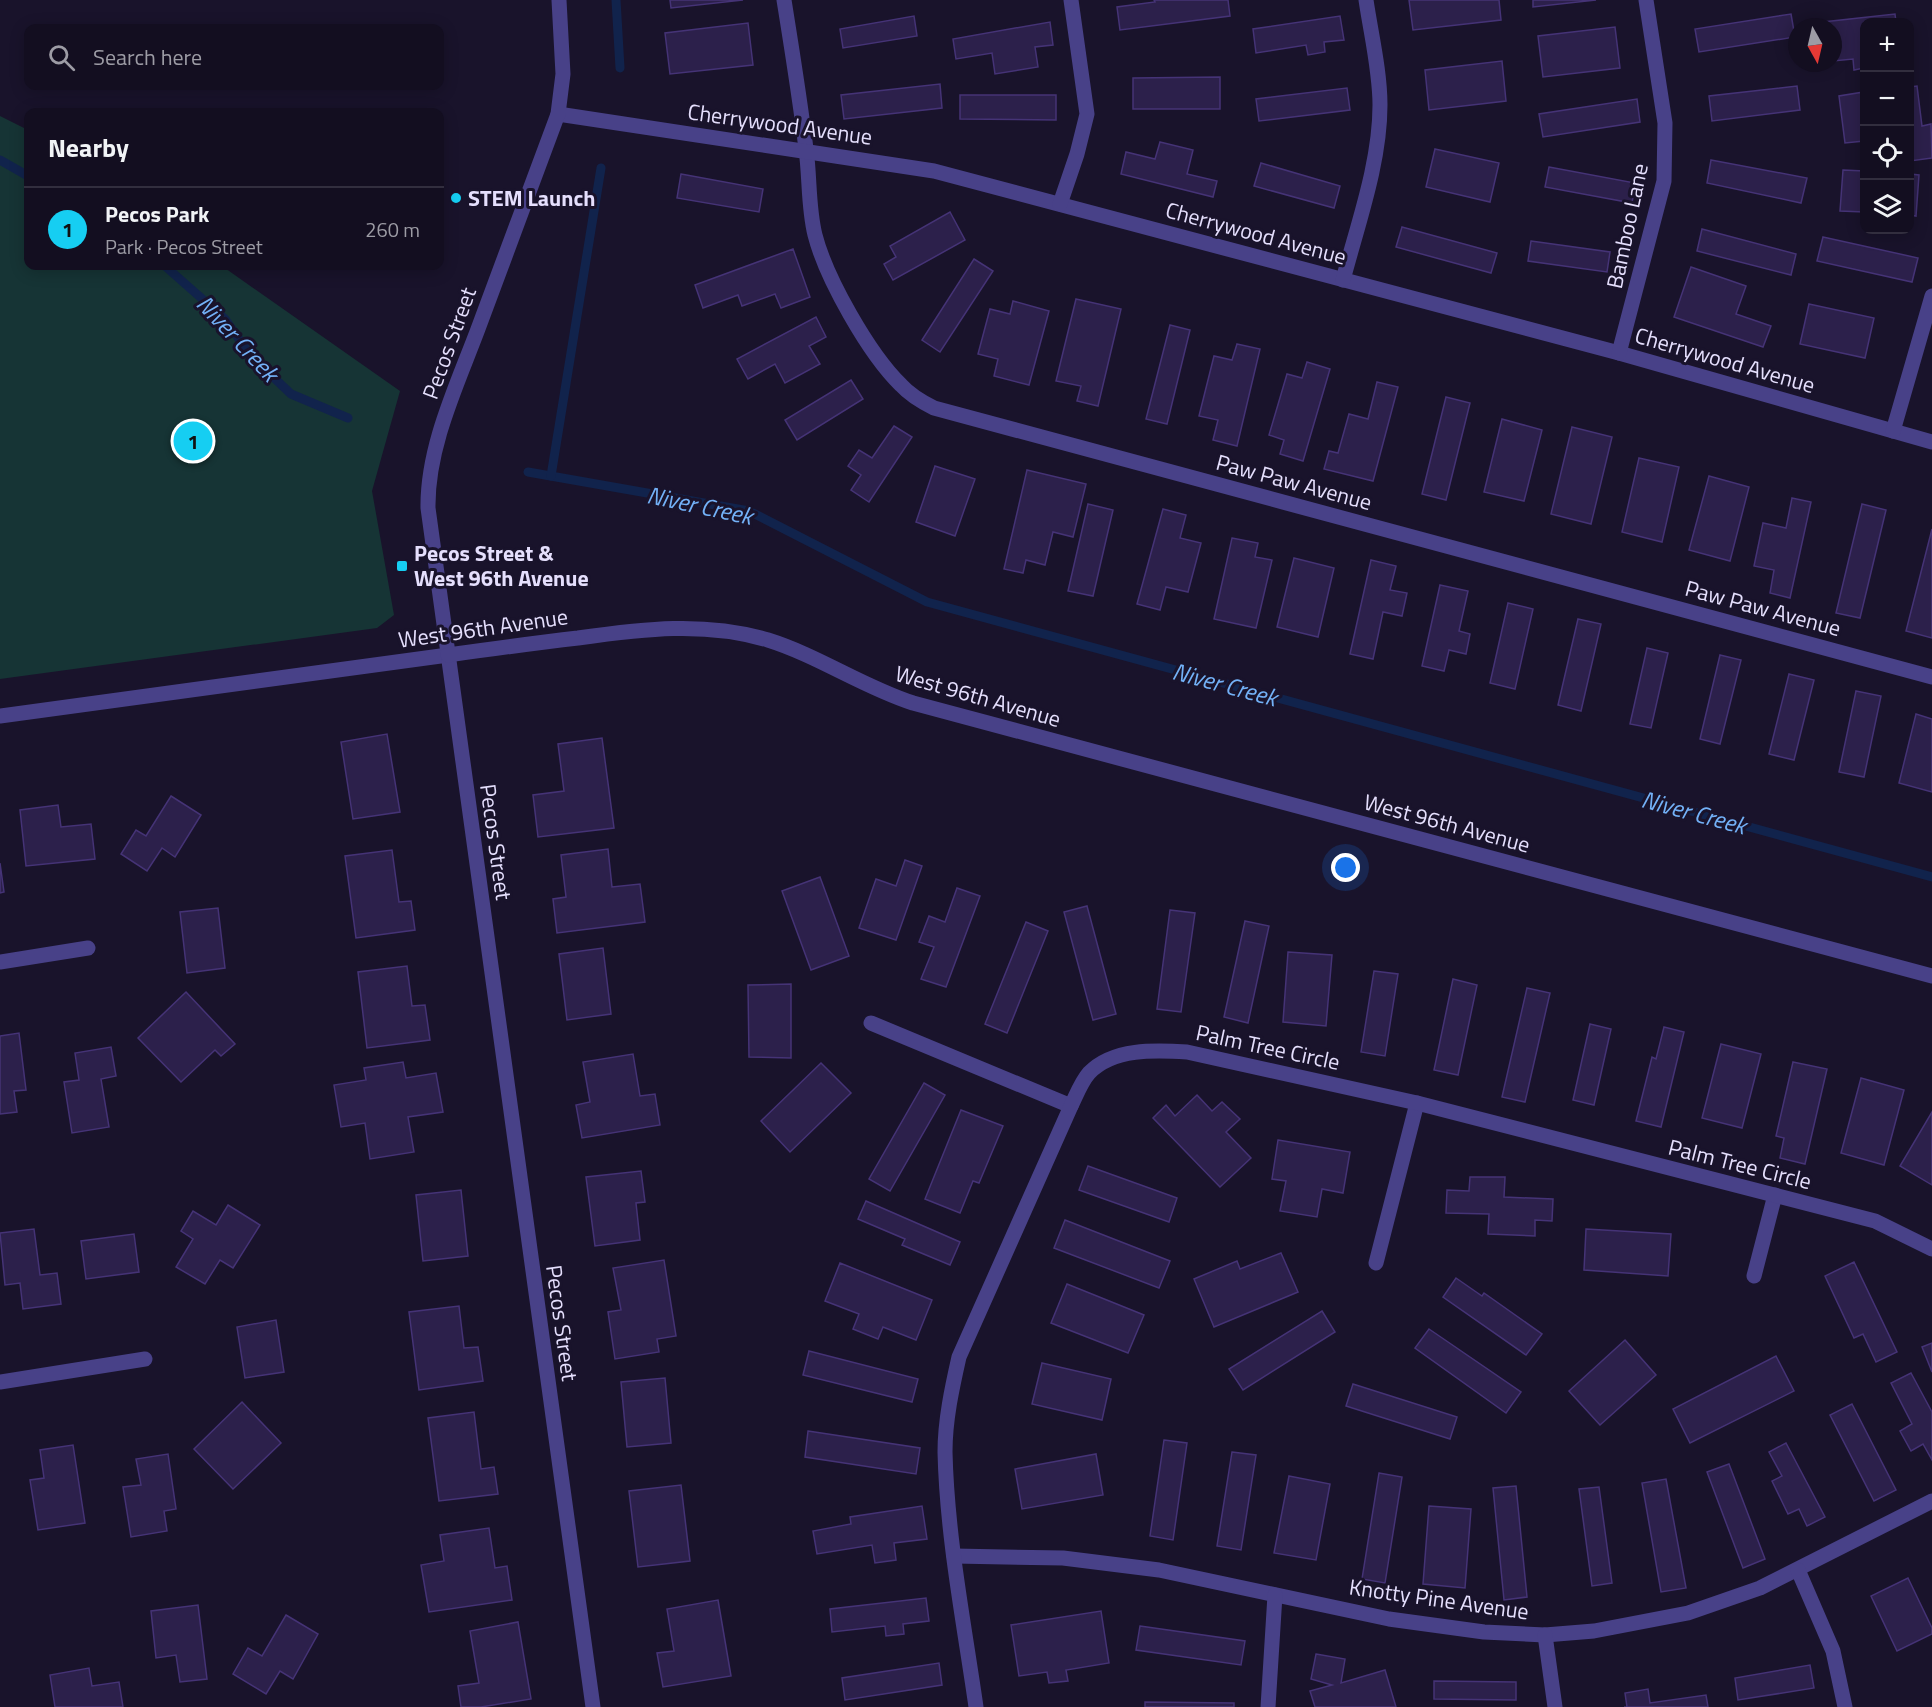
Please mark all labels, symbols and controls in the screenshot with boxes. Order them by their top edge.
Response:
north arrow [1788,18,1842,72]
map controls [1860,18,1914,234]
button: + [1860,18,1914,72]
search box [24,24,444,90]
text: Search here [93,40,202,74]
icon: search [45,41,78,74]
button: − [1860,72,1914,126]
street label: Cherrywood Avenue [686,94,874,154]
button: locate [1860,126,1914,180]
text: Nearby [48,128,129,167]
street label: Bamboo Lane [1597,160,1657,292]
button: layers [1860,180,1914,234]
place label: STEM Launch [468,181,595,215]
marker: STEM Launch [449,191,463,205]
street label: Cherrywood Avenue [1162,193,1350,273]
text: Pecos Park [105,197,209,231]
text: 1 [62,214,73,245]
text: 260 m [365,214,420,245]
text: Park · Pecos Street [105,231,263,262]
street label: Pecos Street [413,282,485,404]
water label: Niver Creek [188,287,290,392]
street label: Cherrywood Avenue [1631,318,1819,402]
pin: 1 [174,418,212,464]
street label: Paw Paw Avenue [1212,445,1376,519]
water label: Niver Creek [644,476,759,534]
place label: Pecos Street & West 96th Avenue [414,536,589,595]
marker: Pecos Street & West 96th Avenue [395,559,409,573]
street label: Paw Paw Avenue [1681,571,1845,645]
street label: West 96th Avenue [396,599,570,657]
water label: Niver Creek [1169,653,1284,716]
street label: West 96th Avenue [891,656,1065,736]
water label: Niver Creek [1638,781,1753,844]
street label: Pecos Street [471,782,521,903]
street label: West 96th Avenue [1360,784,1534,862]
your location [1331,853,1360,882]
street label: Palm Tree Circle [1193,1015,1343,1079]
street label: Palm Tree Circle [1665,1130,1815,1198]
street label: Pecos Street [537,1263,587,1384]
street label: Knotty Pine Avenue [1347,1570,1531,1628]

